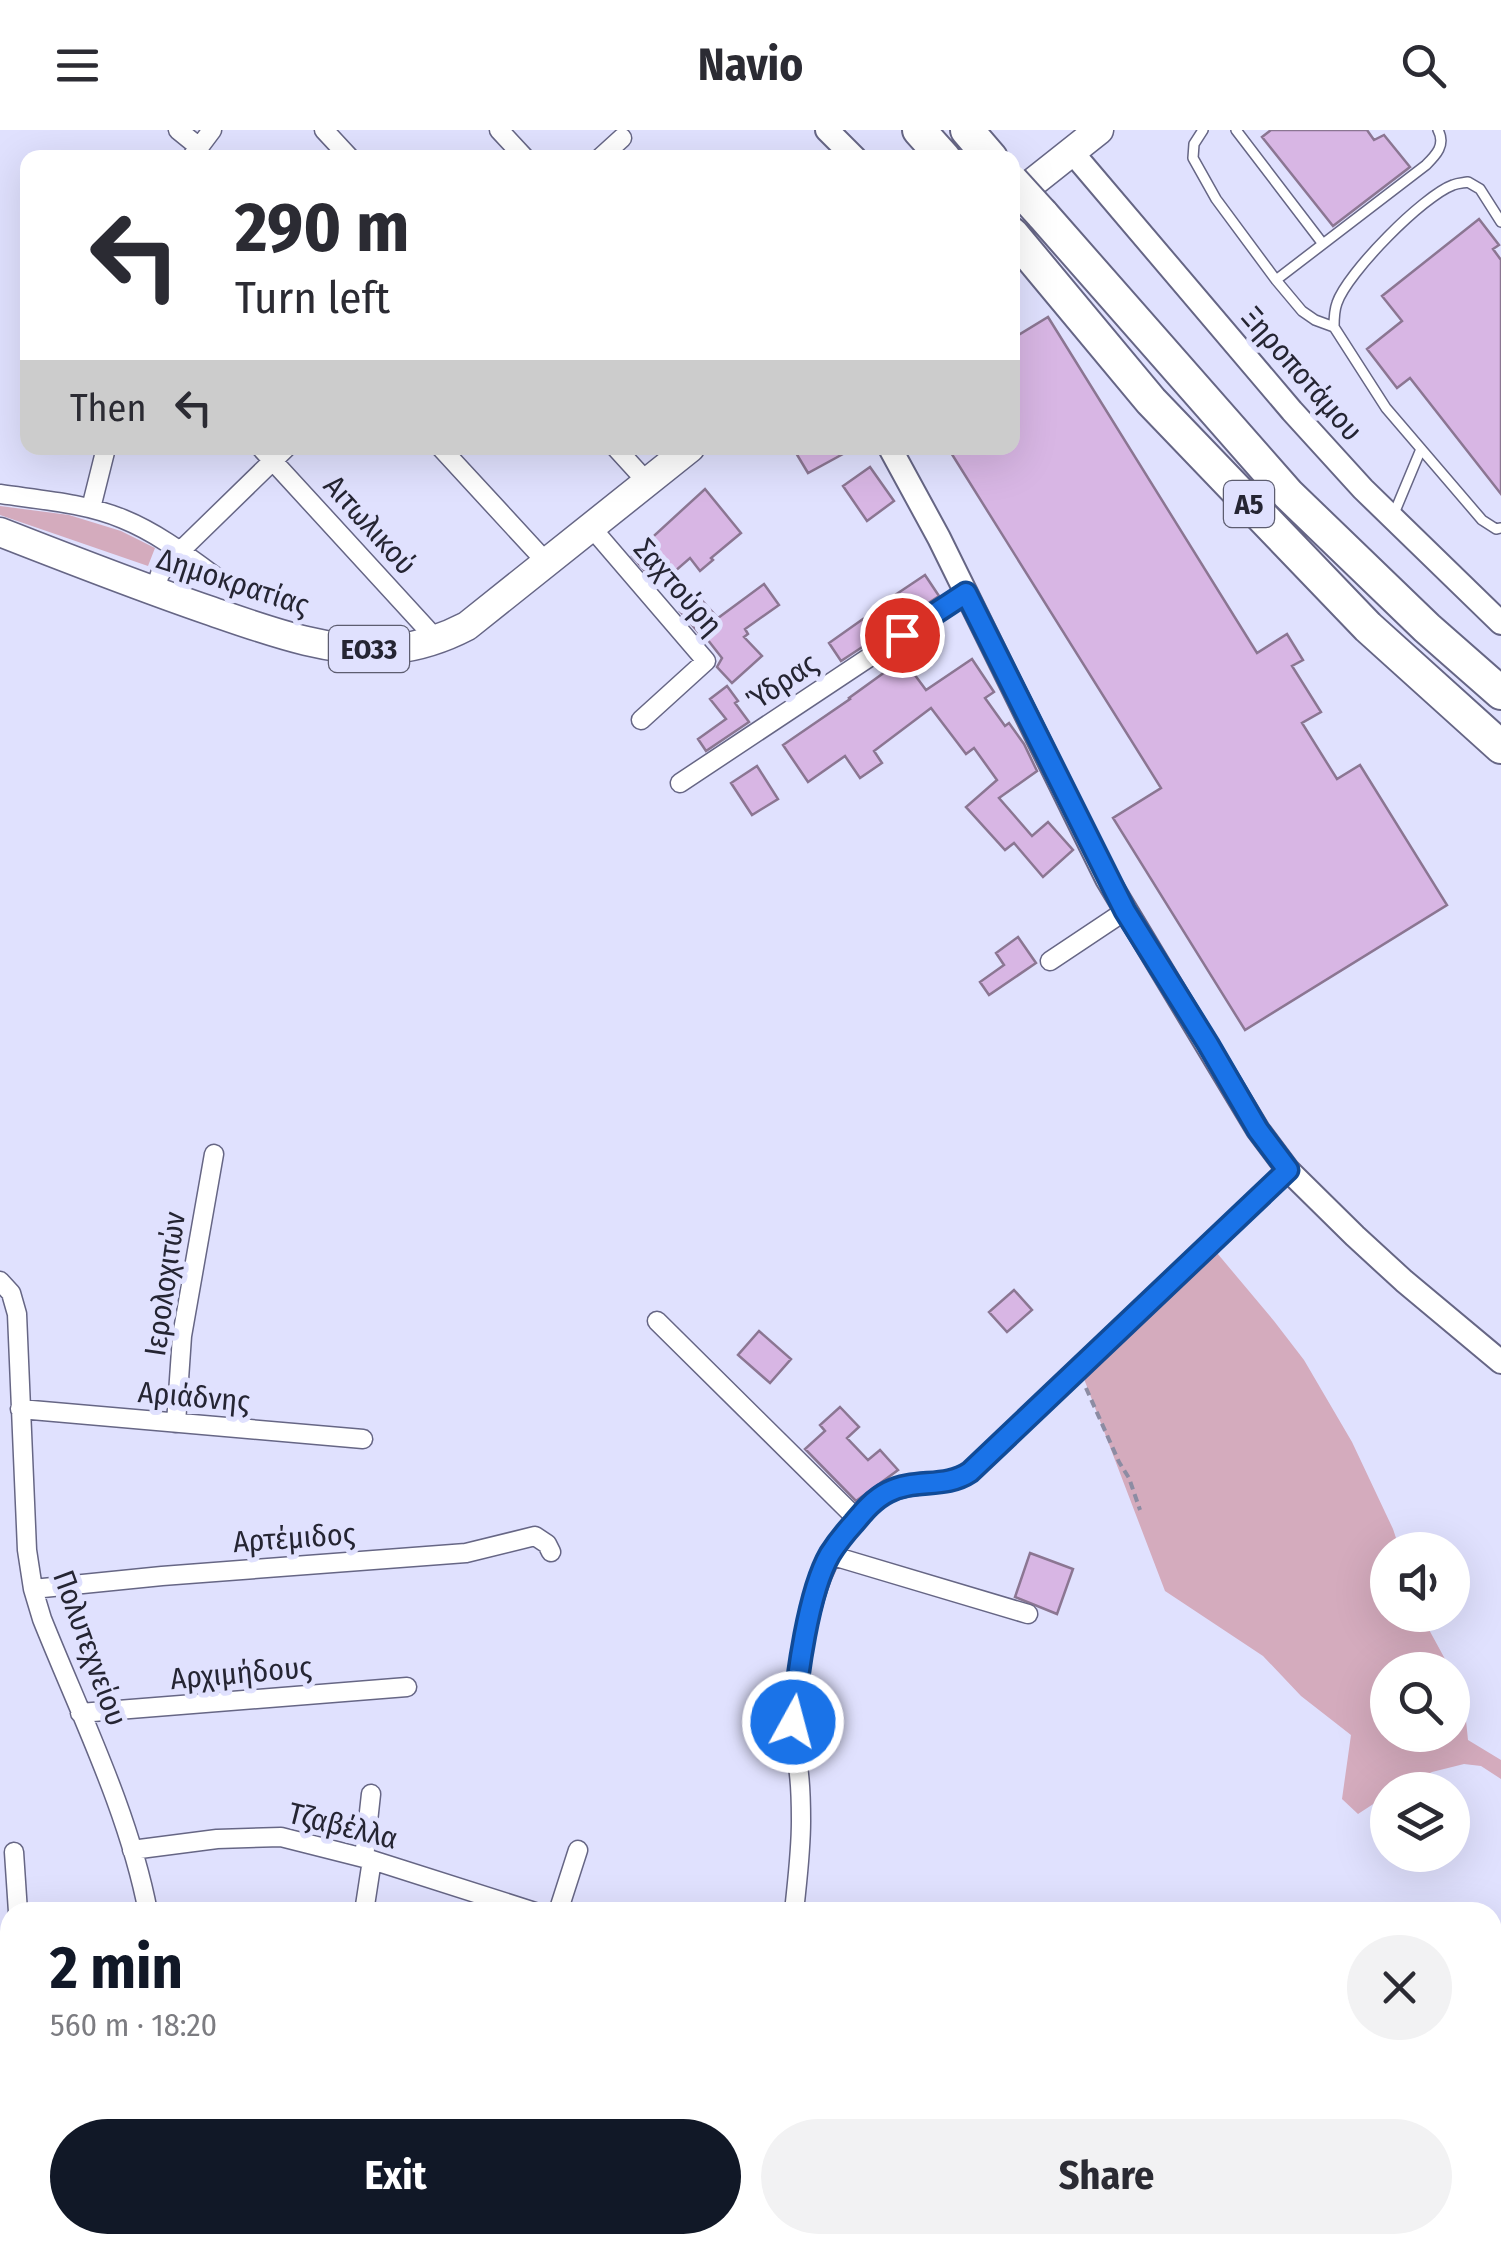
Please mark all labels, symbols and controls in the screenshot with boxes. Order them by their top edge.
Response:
icon: menu [50,38,105,93]
text: Navio [698,38,803,92]
icon: search [1396,38,1451,93]
text: 290 m [235,186,409,270]
icon: left [70,190,200,320]
text: Turn left [235,271,390,325]
street label: Ξηροποτάμου [1234,300,1370,448]
icon: left [166,380,221,435]
text: Then [70,385,146,431]
street label: Αιτωλικού [316,468,424,582]
road number: Α5 [1224,481,1274,527]
street label: Σαχτούρη [626,531,730,643]
street label: Δημοκρατίας [153,541,314,624]
pin [860,593,945,678]
icon: arrive [875,608,930,663]
road number: ΕΟ33 [329,626,409,672]
street label: Ύδρας [740,645,825,719]
street label: Ιερολοχιτών [137,1210,193,1358]
street label: Αριάδνης [137,1374,252,1420]
street label: Αρτέμιδος [232,1516,357,1560]
map controls [1370,1532,1470,1872]
button: sound [1370,1532,1470,1632]
street label: Πολυτεχνείου [45,1565,135,1731]
street label: Αρχιμήδους [169,1649,314,1697]
button: search [1370,1652,1470,1752]
position arrow [741,1670,845,1774]
button: layers [1370,1772,1470,1872]
street label: Τζαβέλλα [285,1795,401,1857]
text: 2 min [50,1932,183,2004]
button: close [1347,1935,1452,2040]
text: 560 m · 18:20 [50,2006,217,2044]
button: Exit [50,2119,741,2234]
button: Share [761,2119,1452,2234]

